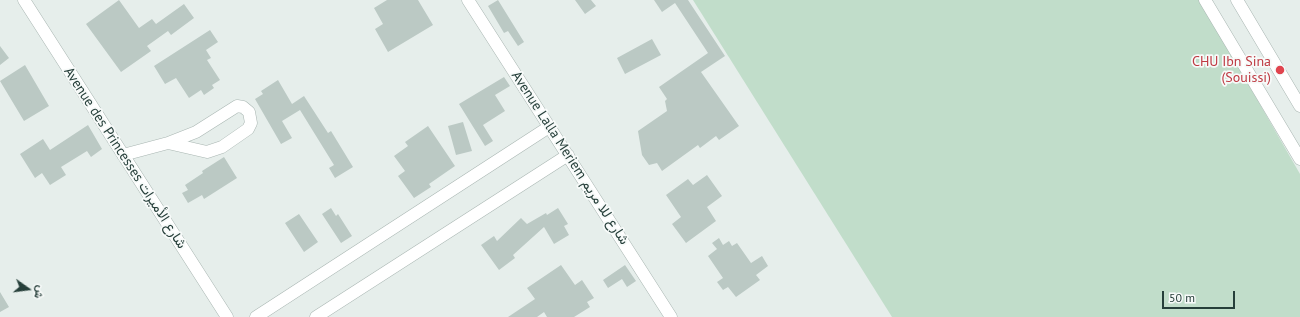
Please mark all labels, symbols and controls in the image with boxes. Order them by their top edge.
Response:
place label: CHU Ibn Sina (Souissi) [1192,54,1271,86]
street label: Avenue des Princesses شارع الأميرات [60,64,190,252]
marker: CHU Ibn Sina (Souissi) [1274,64,1286,76]
street label: Avenue Lalla Meriem شارع للا مريم [508,68,632,248]
north arrow [8,269,48,309]
scale bar [1164,283,1237,309]
text: ش [31,284,48,300]
text: 50 m [1169,290,1195,305]

